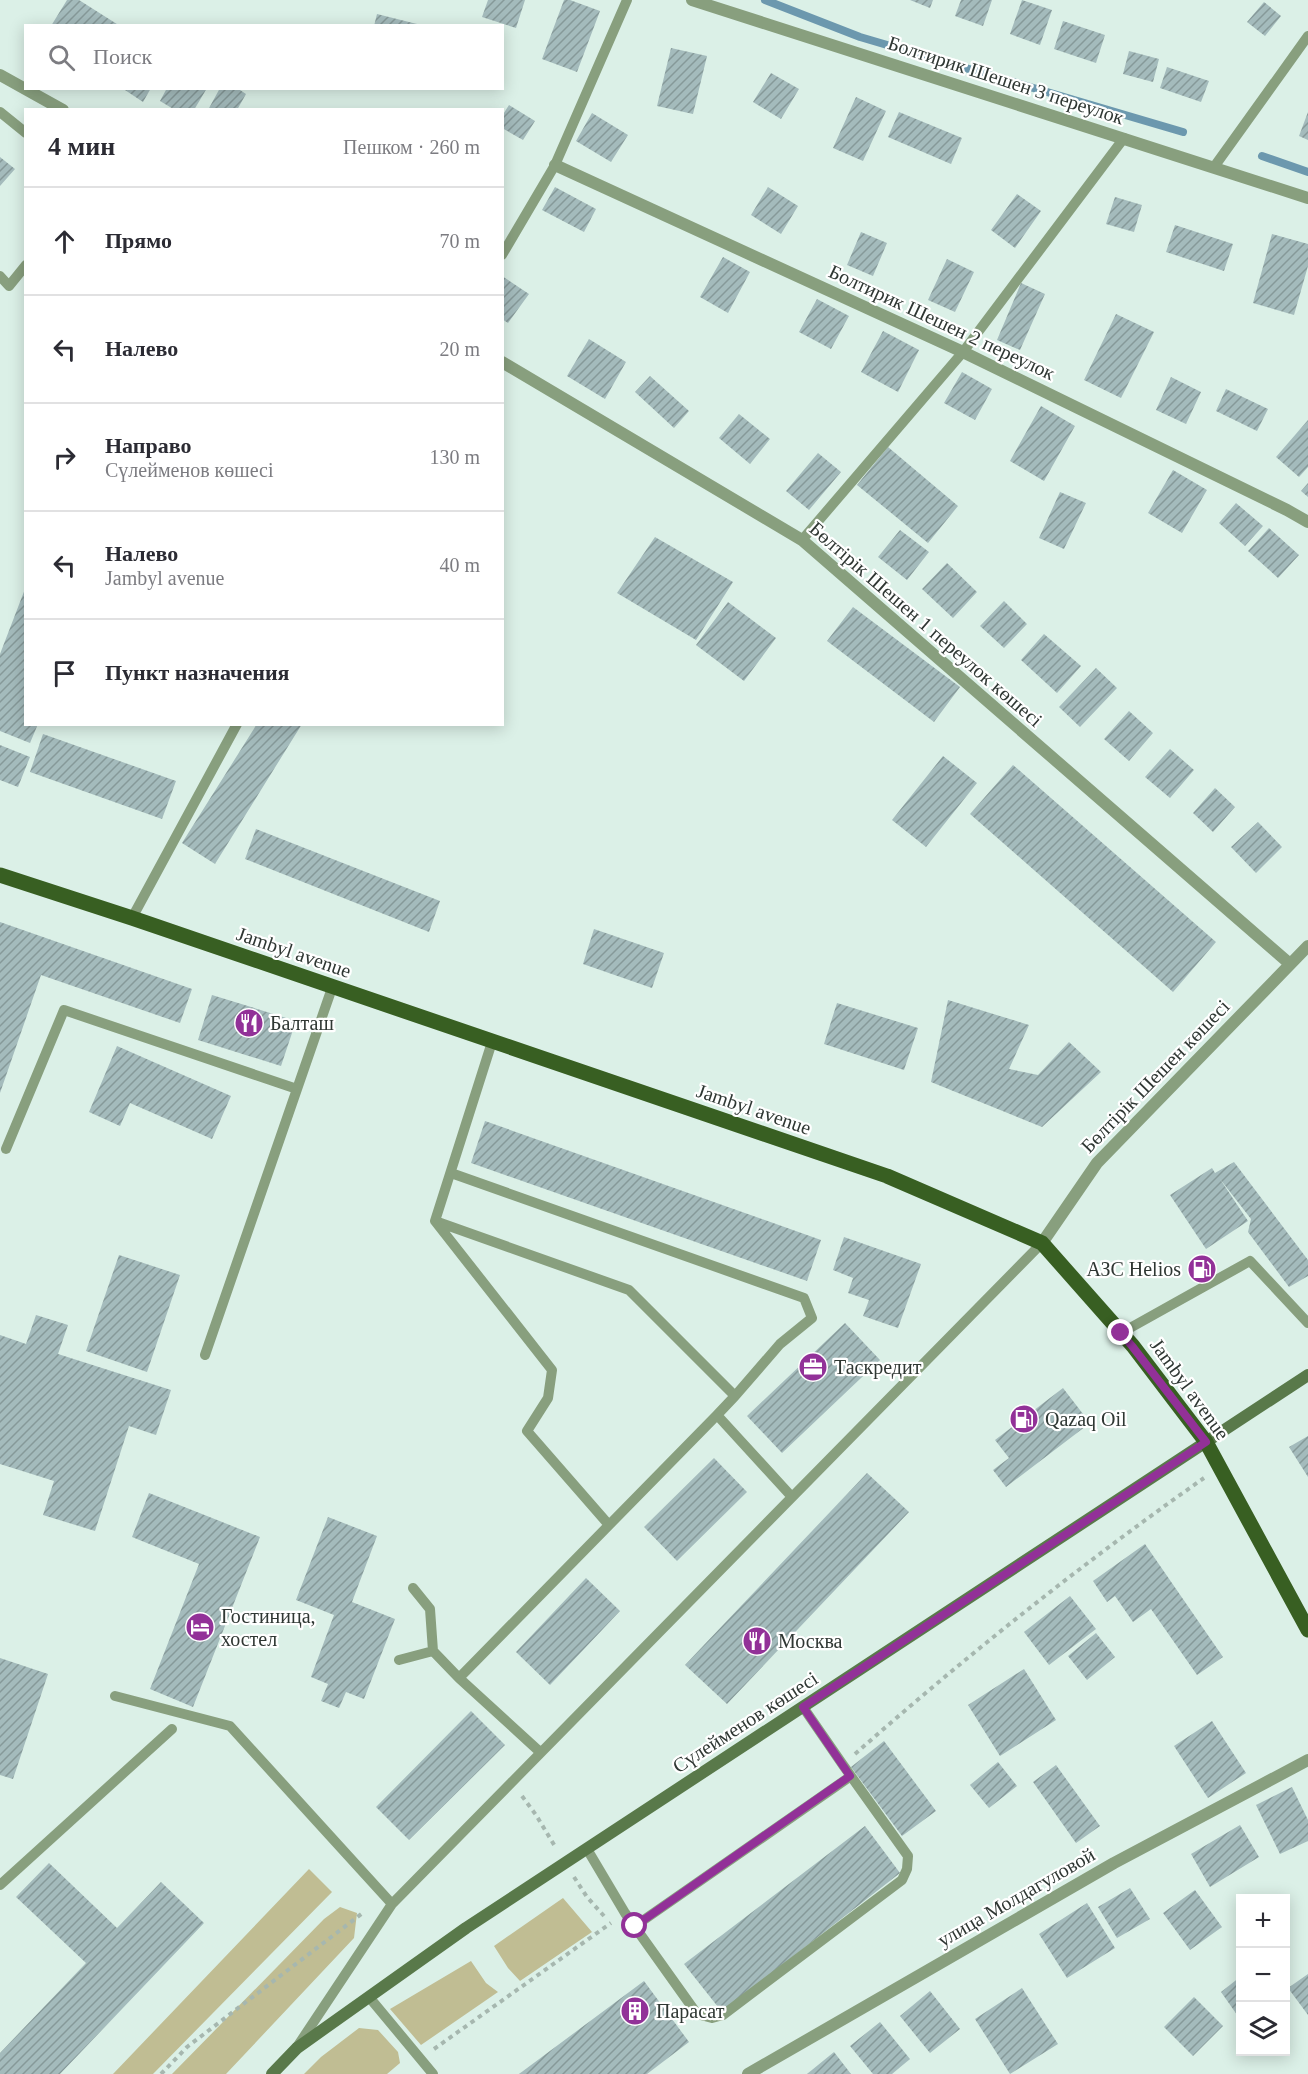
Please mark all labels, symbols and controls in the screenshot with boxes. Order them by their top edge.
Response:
search box [24,24,504,90]
street label: Болтирик Шешен 3 переулок [885,31,1127,130]
icon: search [45,41,78,74]
text: Поиск [93,44,152,69]
text: 4 мин [48,132,115,161]
text: Пешком · 260 m [343,136,480,158]
icon: ahead [48,225,81,258]
text: Прямо [105,228,172,253]
text: 70 m [439,230,480,252]
street label: Болтирик Шешен 2 переулок [825,260,1059,385]
icon: left [48,333,81,366]
text: Налево [105,336,178,361]
text: 20 m [439,338,480,360]
text: Направо [105,433,191,458]
icon: right [48,441,81,474]
text: 130 m [429,446,480,468]
text: Сүлейменов көшесі [105,459,274,481]
street label: Бөлтірік Шешен 1 переулок көшесі [805,517,1047,732]
text: Налево [105,541,178,566]
icon: left [48,549,81,582]
text: 40 m [439,554,480,576]
text: Jambyl avenue [105,567,224,589]
icon: arrive [48,657,81,690]
text: Пункт назначения [105,660,290,685]
street label: Jambyl avenue [234,922,354,983]
street label: Бөлтірік Шешен көшесі [1076,995,1235,1158]
restaurant icon: Балташ [233,1007,265,1039]
place label: Балташ [270,1012,334,1034]
street label: Jambyl avenue [694,1079,814,1140]
fuel station icon: АЗС Helios [1186,1253,1218,1285]
place label: АЗС Helios [1086,1258,1181,1280]
route end [1107,1319,1133,1345]
street label: Jambyl avenue [1145,1334,1234,1444]
office icon: Таскредит [797,1351,829,1383]
place label: Таскредит [834,1356,922,1379]
fuel station icon: Qazaq Oil [1008,1403,1040,1435]
place label: Qazaq Oil [1045,1408,1127,1431]
place label: Гостиница, хостел [221,1605,316,1650]
hotel icon: Гостиница, хостел [184,1611,216,1643]
restaurant icon: Москва [741,1625,773,1657]
place label: Москва [778,1630,843,1652]
street label: Сүлейменов көшесі [668,1667,823,1778]
street label: улица Молдагуловой [934,1843,1099,1952]
map controls [1236,1894,1290,2056]
button: + [1236,1894,1290,1948]
route start [621,1912,647,1938]
button: − [1236,1948,1290,2002]
building icon: Парасат [619,1995,651,2027]
place label: Парасат [656,2000,725,2023]
button: layers [1236,2002,1290,2056]

